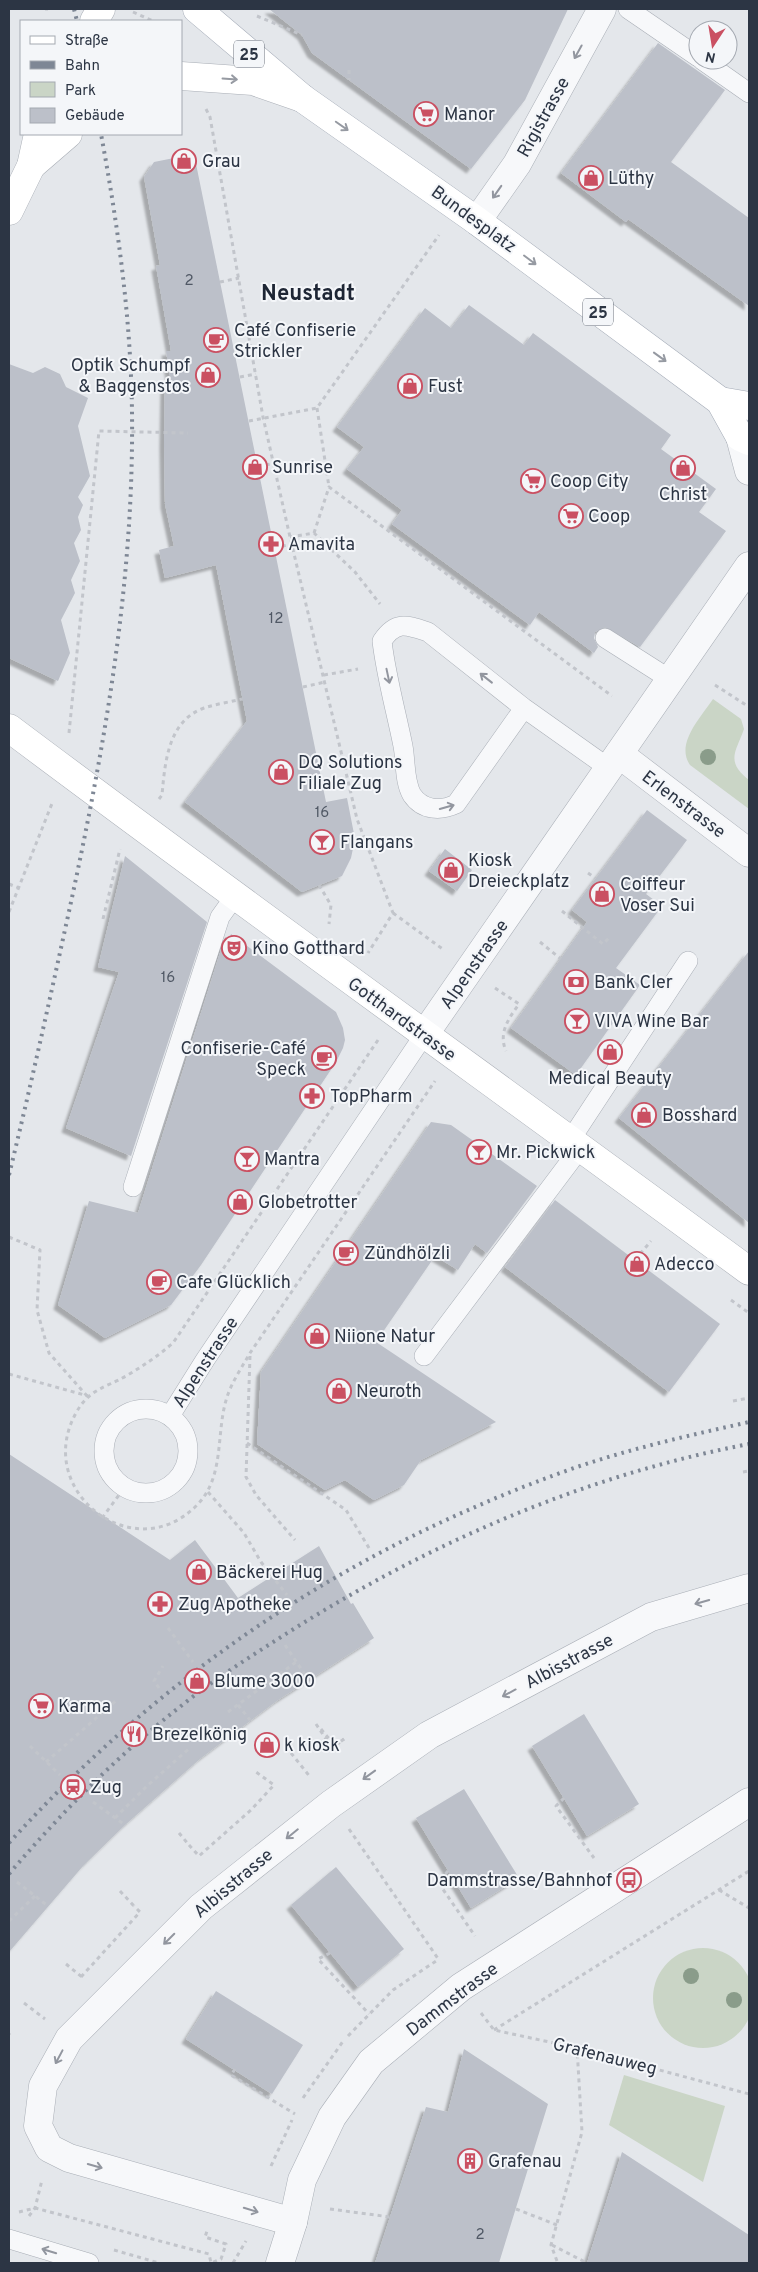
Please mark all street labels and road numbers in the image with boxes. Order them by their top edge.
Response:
road number: 25 [234,41,264,68]
street label: Rigistrasse [513,74,576,162]
street label: Bundesplatz [426,181,520,259]
road number: 25 [583,298,613,326]
street label: Erlenstrasse [637,766,730,844]
street label: Alpenstrasse [436,916,515,1014]
street label: Gotthardstrasse [342,973,460,1067]
street label: Alpenstrasse [168,1313,244,1413]
street label: Albisstrasse [522,1629,618,1695]
street label: Albisstrasse [189,1844,278,1924]
street label: Dammstrasse [402,1958,503,2042]
street label: Grafenauweg [550,2033,659,2082]

